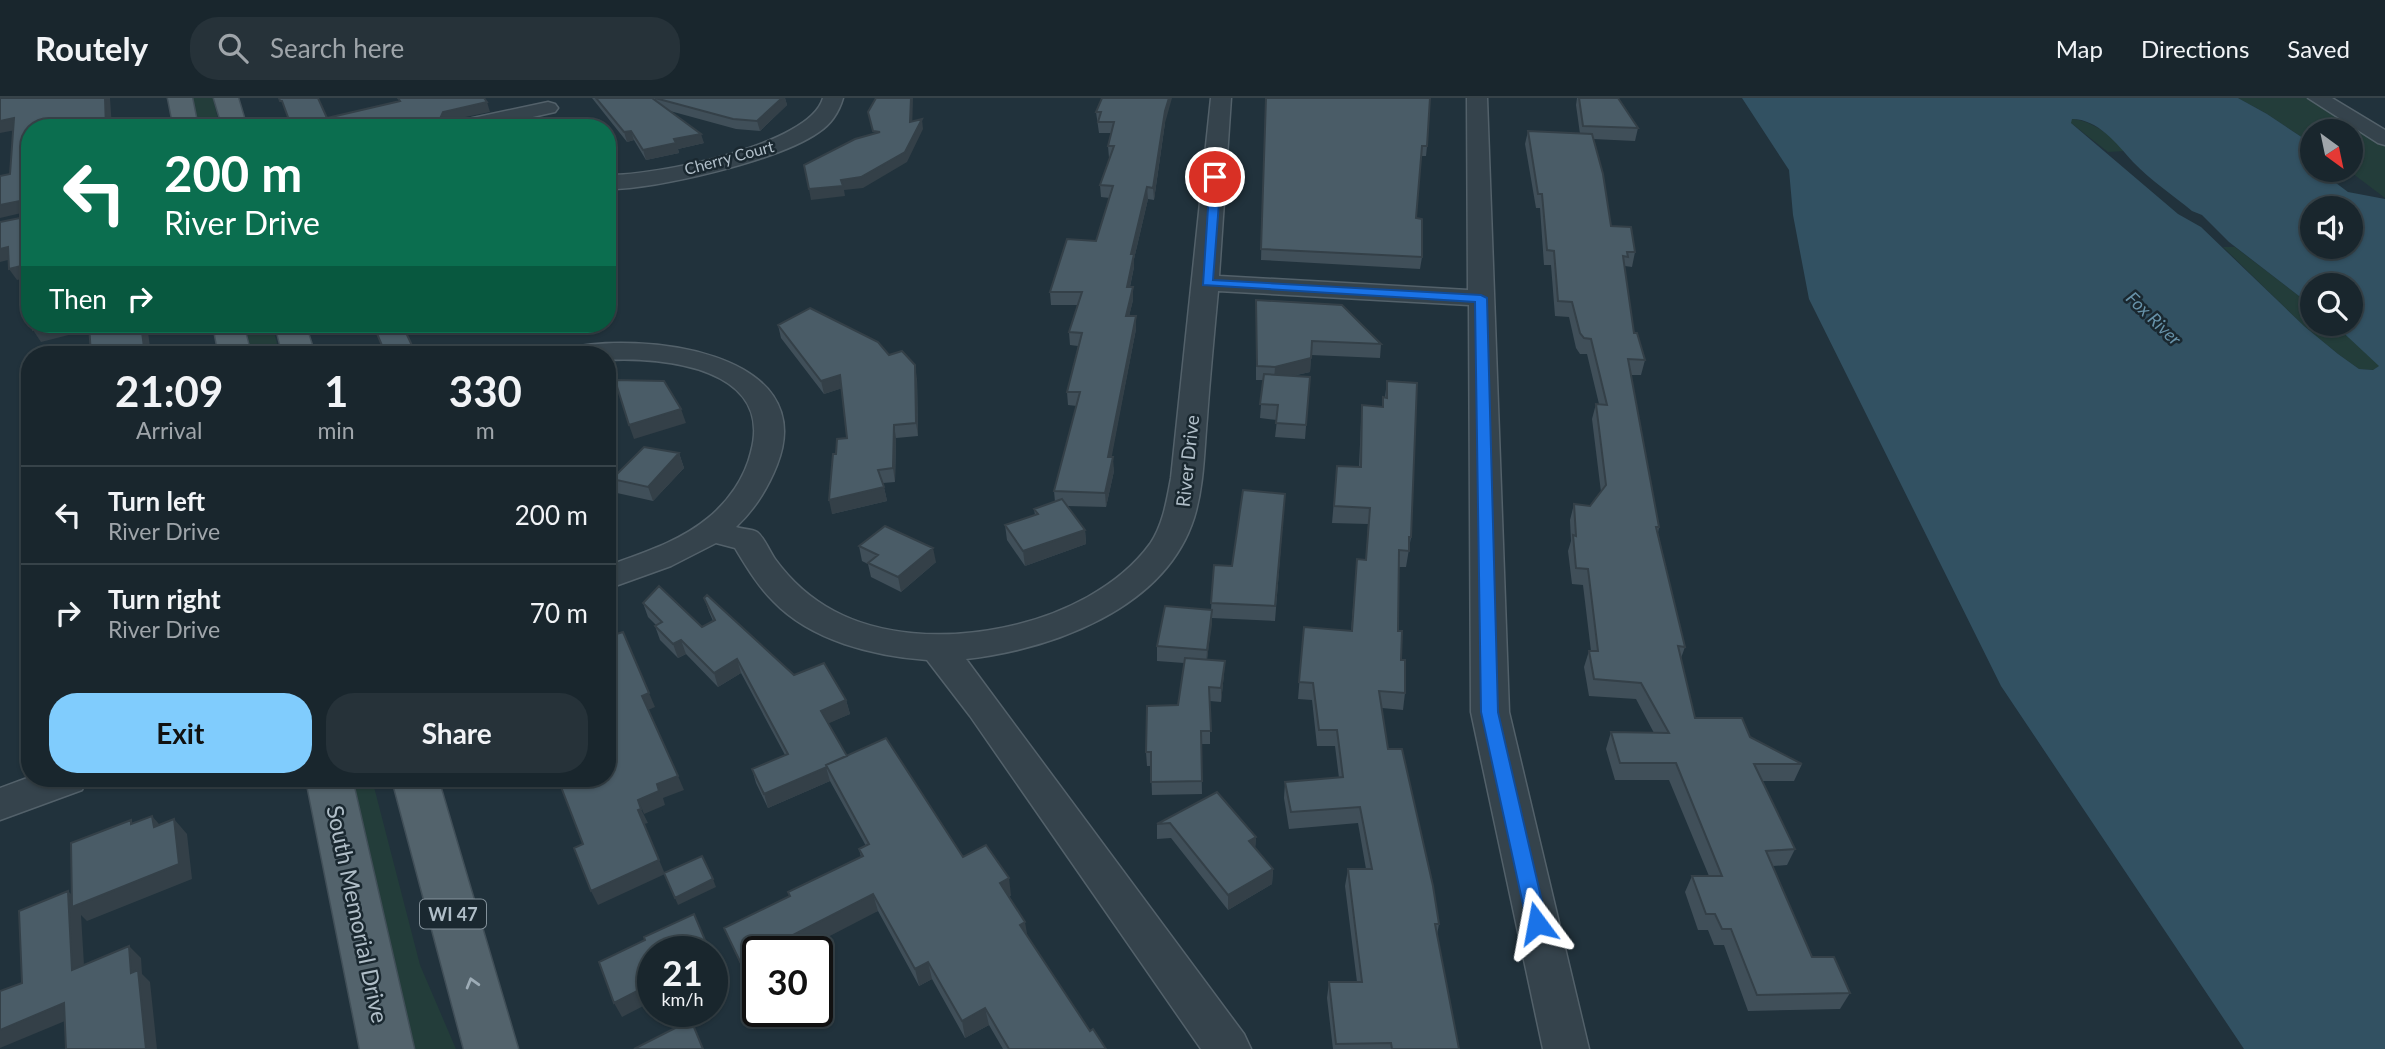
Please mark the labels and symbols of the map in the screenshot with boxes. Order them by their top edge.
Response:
north arrow [2300,119,2362,182]
street label: Cherry Court [682,136,776,178]
pin [1185,147,1245,207]
water label: Fox River [2122,286,2187,350]
street label: River Drive [1171,414,1203,508]
street label: South Memorial Drive [321,803,395,1025]
position arrow [1500,886,1574,960]
road number: WI 47 [420,900,486,928]
speed limit sign: 30 [742,936,833,1027]
one-way arrow [466,977,481,989]

